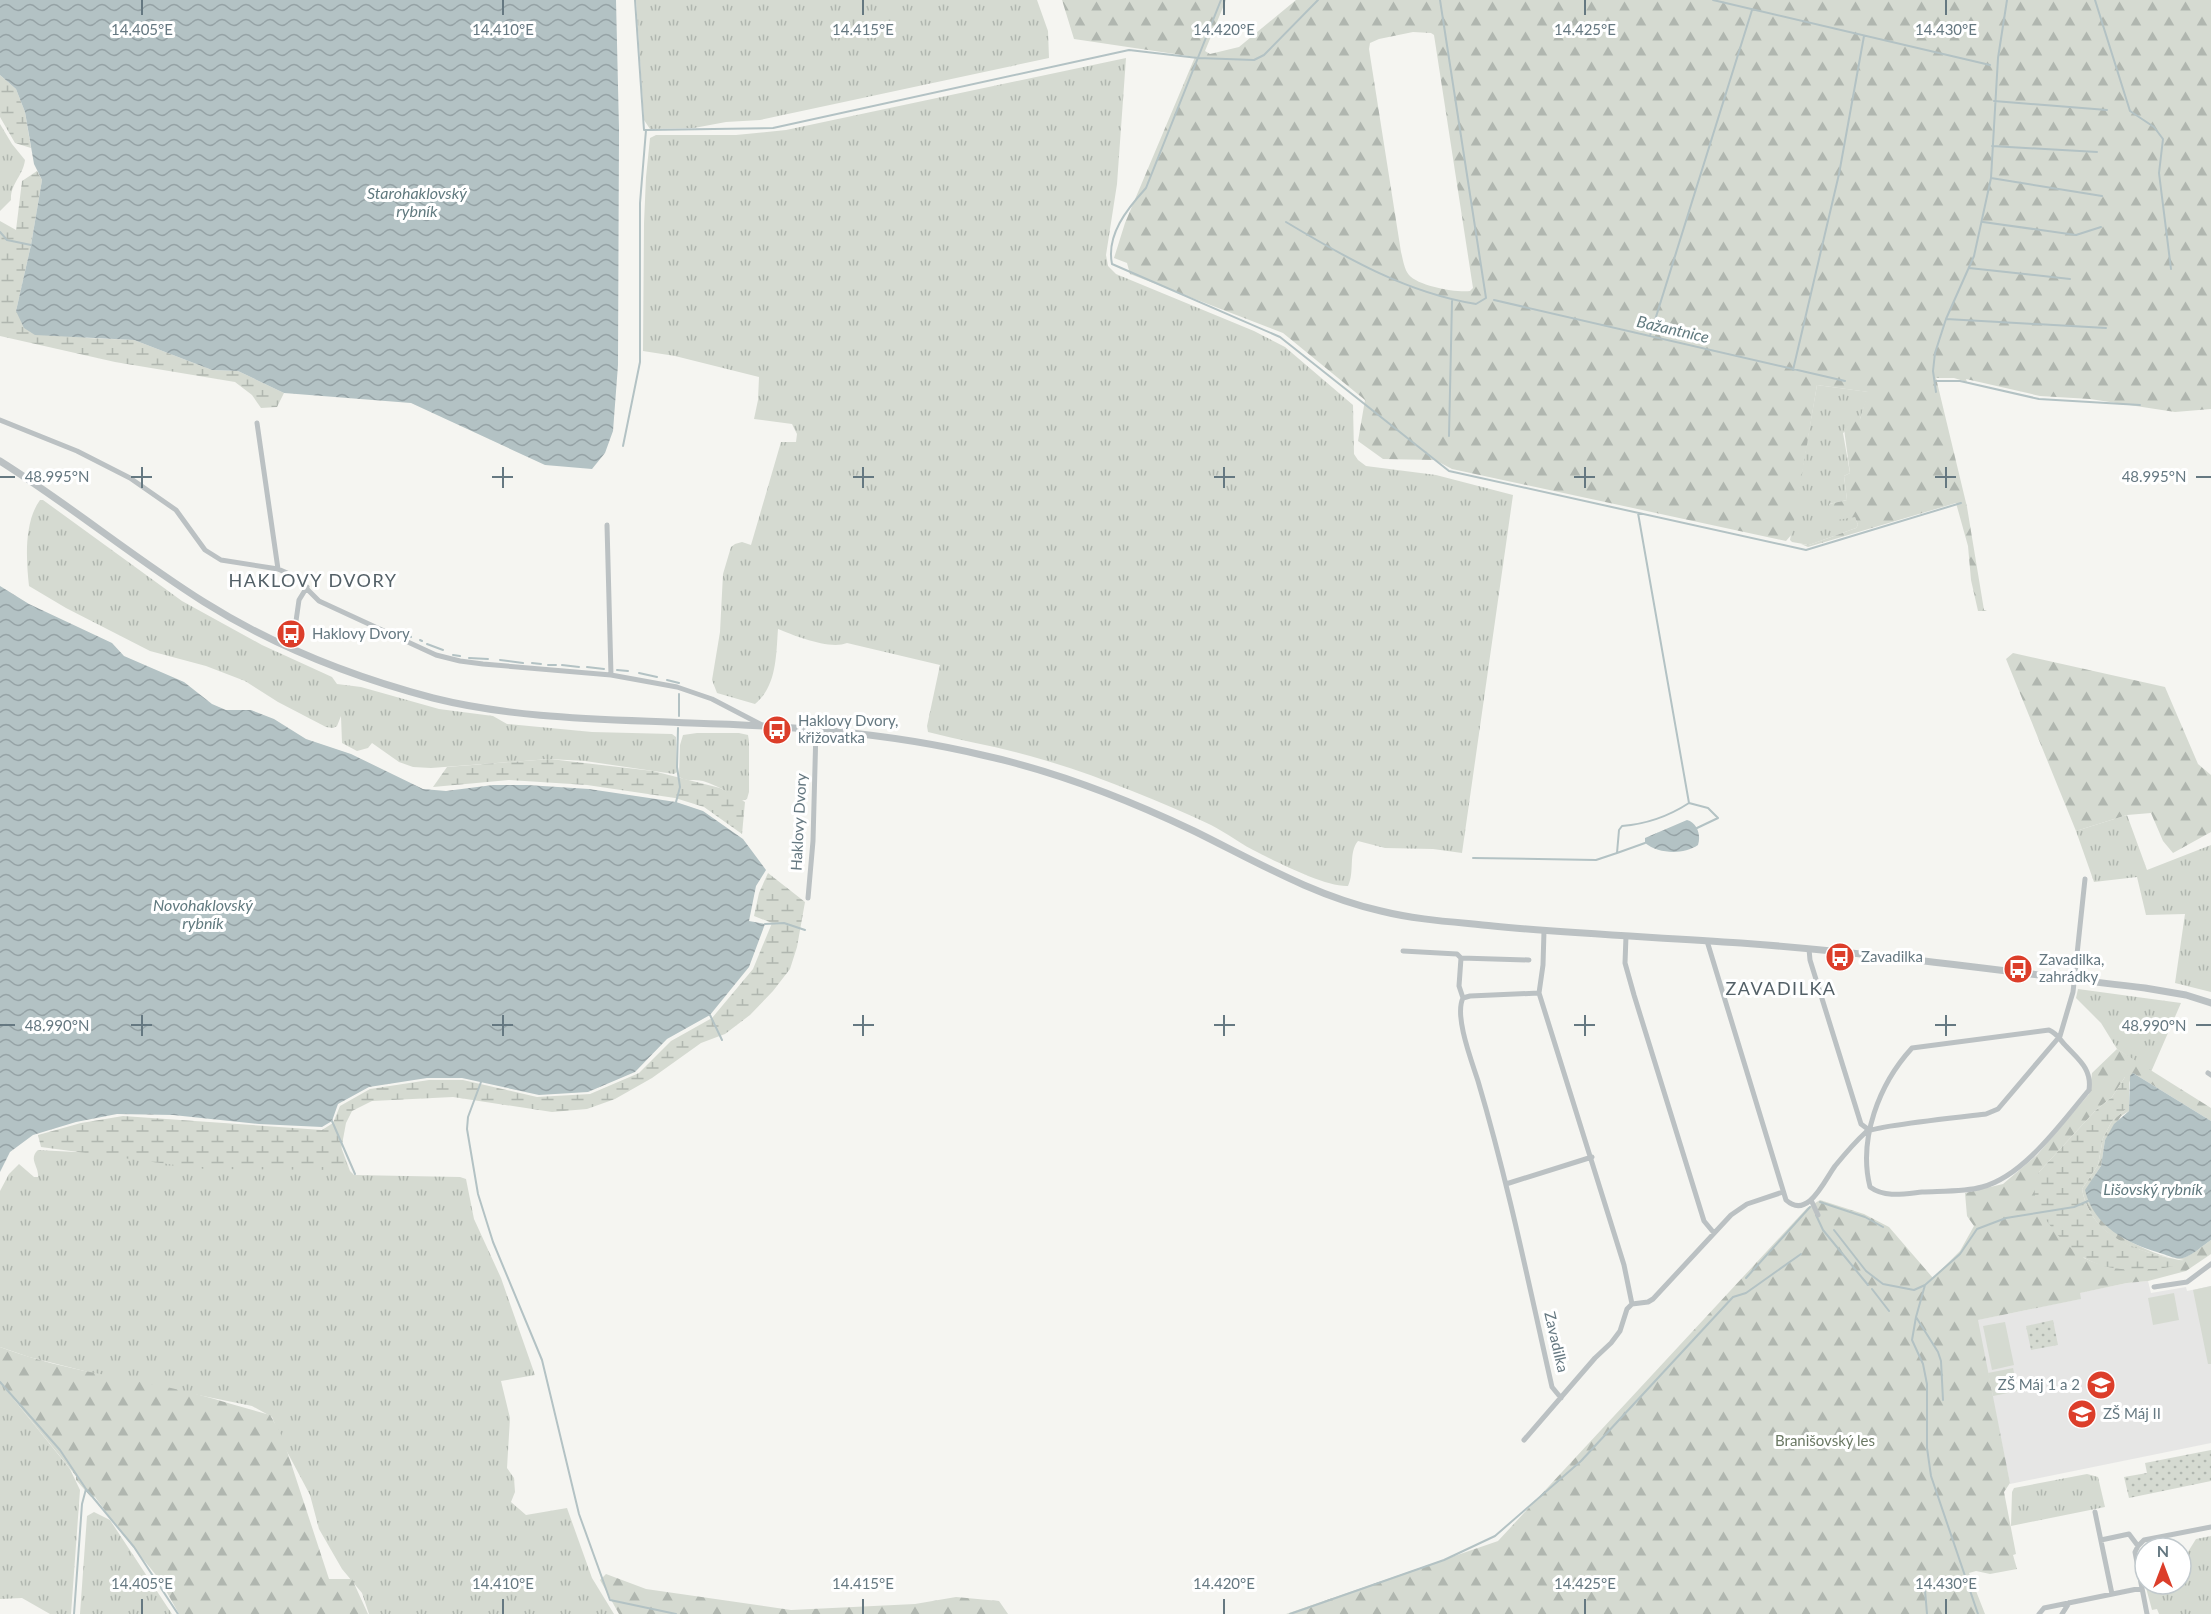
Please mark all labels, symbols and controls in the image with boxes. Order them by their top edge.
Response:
text: 14.405°E [111,20,173,38]
text: 14.410°E [472,20,534,38]
text: 14.415°E [832,20,894,38]
text: 14.420°E [1193,20,1255,38]
text: 14.425°E [1554,20,1616,38]
text: 14.430°E [1915,20,1977,38]
water label: Starohaklovský rybník [367,183,467,220]
water label: Bažantnice [1635,311,1711,346]
text: 48.995°N [25,467,89,485]
text: 48.995°N [2122,467,2186,485]
district label: HAKLOVY DVORY [229,569,397,591]
bus stop icon: Haklovy Dvory [275,618,307,650]
place label: Haklovy Dvory [312,624,410,642]
place label: Haklovy Dvory, křižovatka [798,711,899,746]
bus stop icon: Haklovy Dvory, křižovatka [761,714,793,746]
street label: Haklovy Dvory [786,772,810,871]
water label: Novohaklovský rybník [153,895,253,932]
bus stop icon: Zavadilka [1824,941,1856,973]
place label: Zavadilka [1861,947,1923,965]
place label: Zavadilka, zahrádky [2039,950,2104,985]
bus stop icon: Zavadilka, zahrádky [2002,953,2034,985]
district label: ZAVADILKA [1725,977,1837,999]
text: 48.990°N [25,1016,89,1034]
text: 48.990°N [2122,1016,2186,1034]
water label: Lišovský rybník [2103,1179,2203,1198]
street label: Zavadilka [1541,1310,1573,1374]
school or university icon: ZŠ Máj 1 a 2 [2085,1369,2117,1401]
place label: ZŠ Máj 1 a 2 [1998,1375,2080,1393]
school or university icon: ZŠ Máj II [2066,1398,2098,1430]
place label: ZŠ Máj II [2103,1404,2161,1422]
park label: Branišovský les [1775,1431,1875,1449]
north arrow [2133,1536,2193,1596]
text: N [2157,1541,2169,1560]
text: 14.405°E [111,1574,173,1592]
text: 14.410°E [472,1574,534,1592]
text: 14.415°E [832,1574,894,1592]
text: 14.420°E [1193,1574,1255,1592]
text: 14.425°E [1554,1574,1616,1592]
text: 14.430°E [1915,1574,1977,1592]

